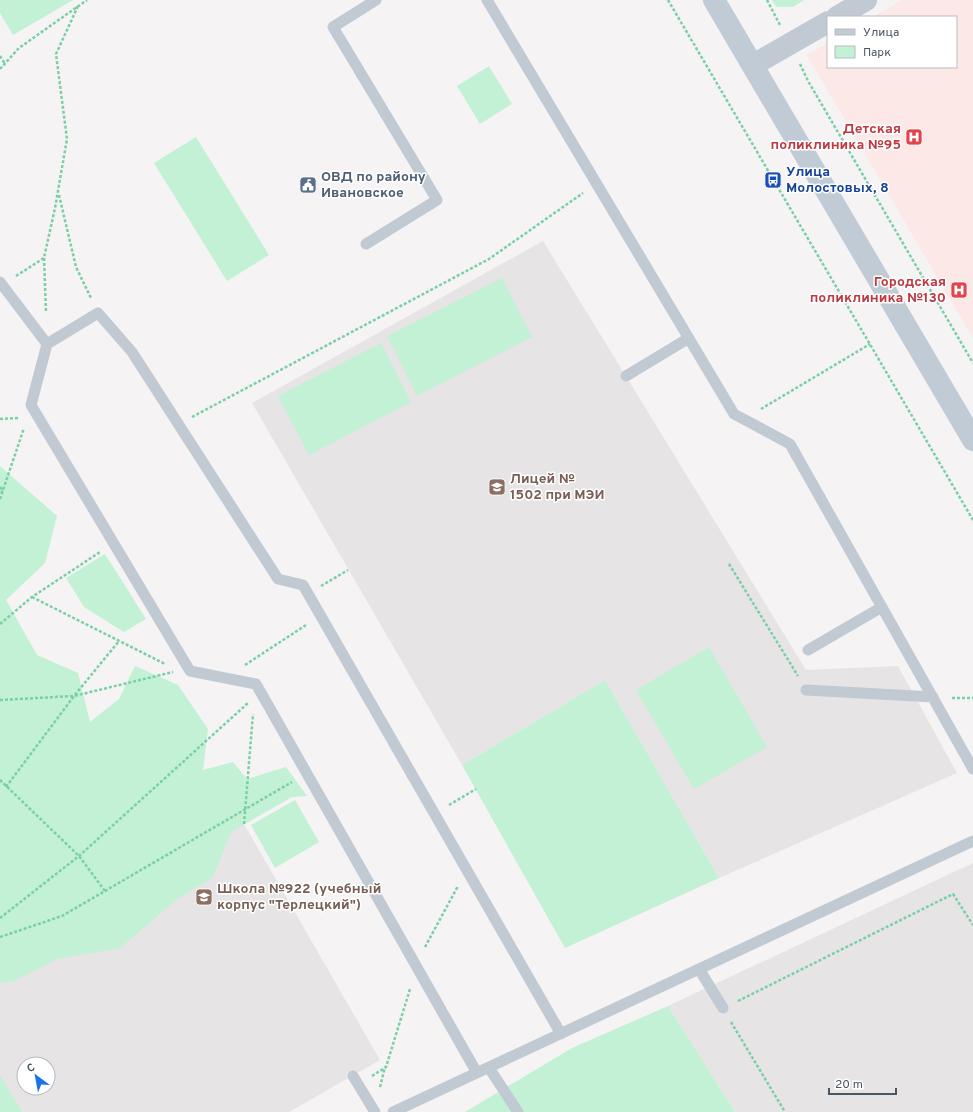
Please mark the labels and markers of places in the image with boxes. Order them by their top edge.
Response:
place label: Детская поликлиника №95 [771,121,901,154]
hospital icon: Детская поликлиника №95 [904,127,924,147]
place label: Улица Молостовых, 8 [786,164,889,197]
place label: ОВД по району Ивановское [321,169,426,202]
bus stop icon: Улица Молостовых, 8 [763,170,783,190]
public building icon: ОВД по району Ивановское [298,175,318,195]
place label: Городская поликлиника №130 [810,274,946,307]
hospital icon: Городская поликлиника №130 [949,280,969,300]
place label: Лицей № 1502 при МЭИ [510,471,605,504]
school or university icon: Лицей № 1502 при МЭИ [487,477,507,497]
place label: Школа №922 (учебный корпус "Терлецкий") [217,881,381,914]
school or university icon: Школа №922 (учебный корпус "Терлецкий") [194,887,214,907]

